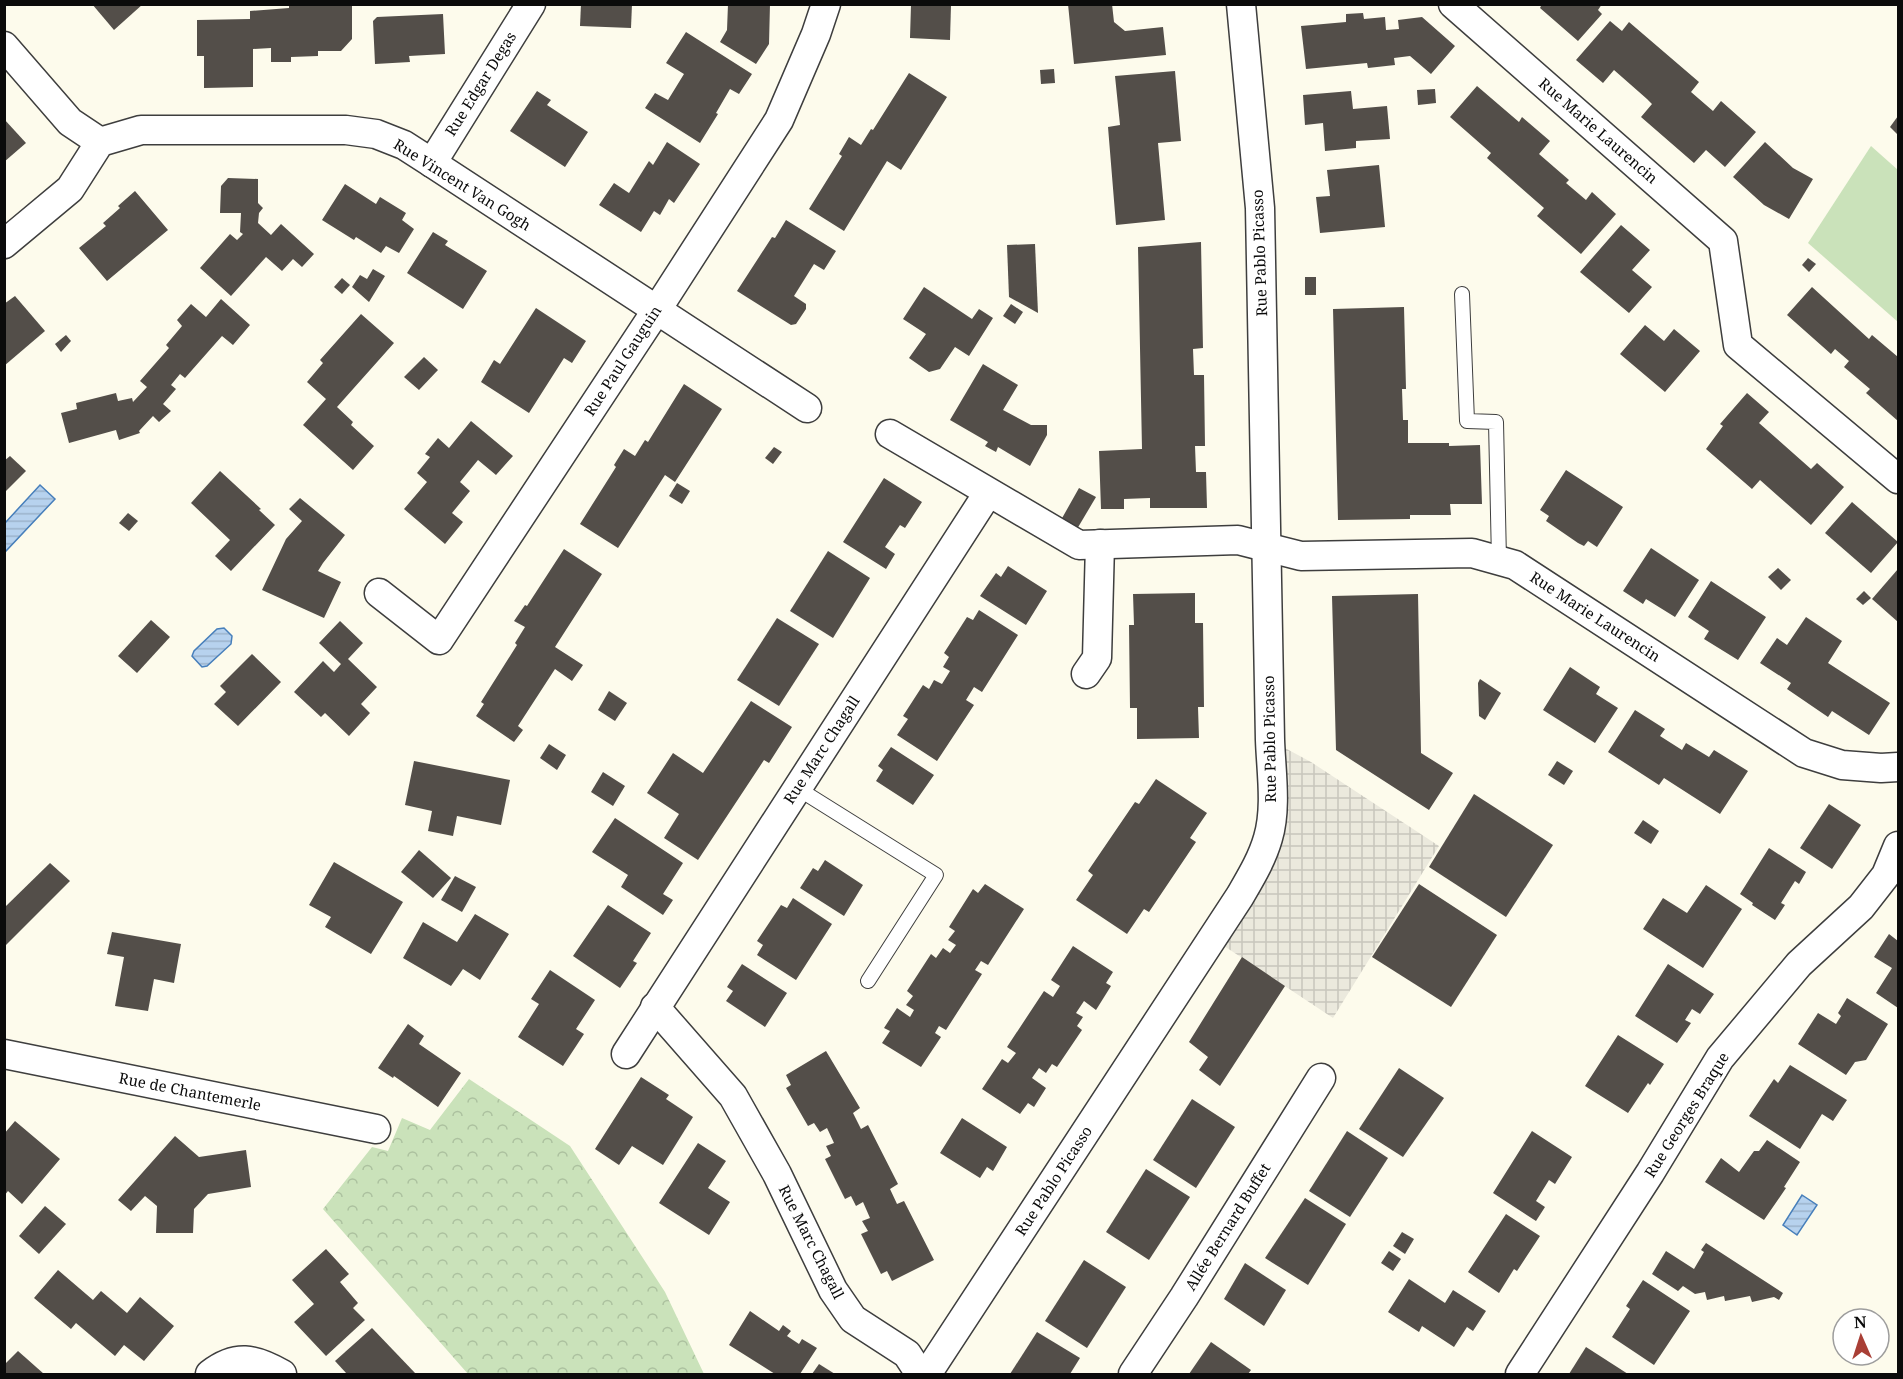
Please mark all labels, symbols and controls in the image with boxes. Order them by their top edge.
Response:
street label: Rue Edgar Degas [440,27,520,139]
street label: Rue Marie Laurencin [1535,73,1663,188]
street label: Rue Vincent Van Gogh [390,134,535,235]
street label: Rue Pablo Picasso [1247,189,1271,317]
street label: Rue Paul Gauguin [579,301,665,419]
street label: Rue Marie Laurencin [1527,567,1665,666]
street label: Rue Pablo Picasso [1258,675,1280,803]
street label: Rue Marc Chagall [779,691,864,807]
street label: Rue Georges Braque [1639,1048,1733,1181]
street label: Rue de Chantemerle [117,1067,263,1115]
street label: Rue Pablo Picasso [1010,1122,1096,1239]
street label: Allée Bernard Buffet [1180,1159,1274,1294]
street label: Rue Marc Chagall [775,1181,849,1302]
north arrow [1831,1307,1891,1367]
text: N [1853,1311,1867,1333]

